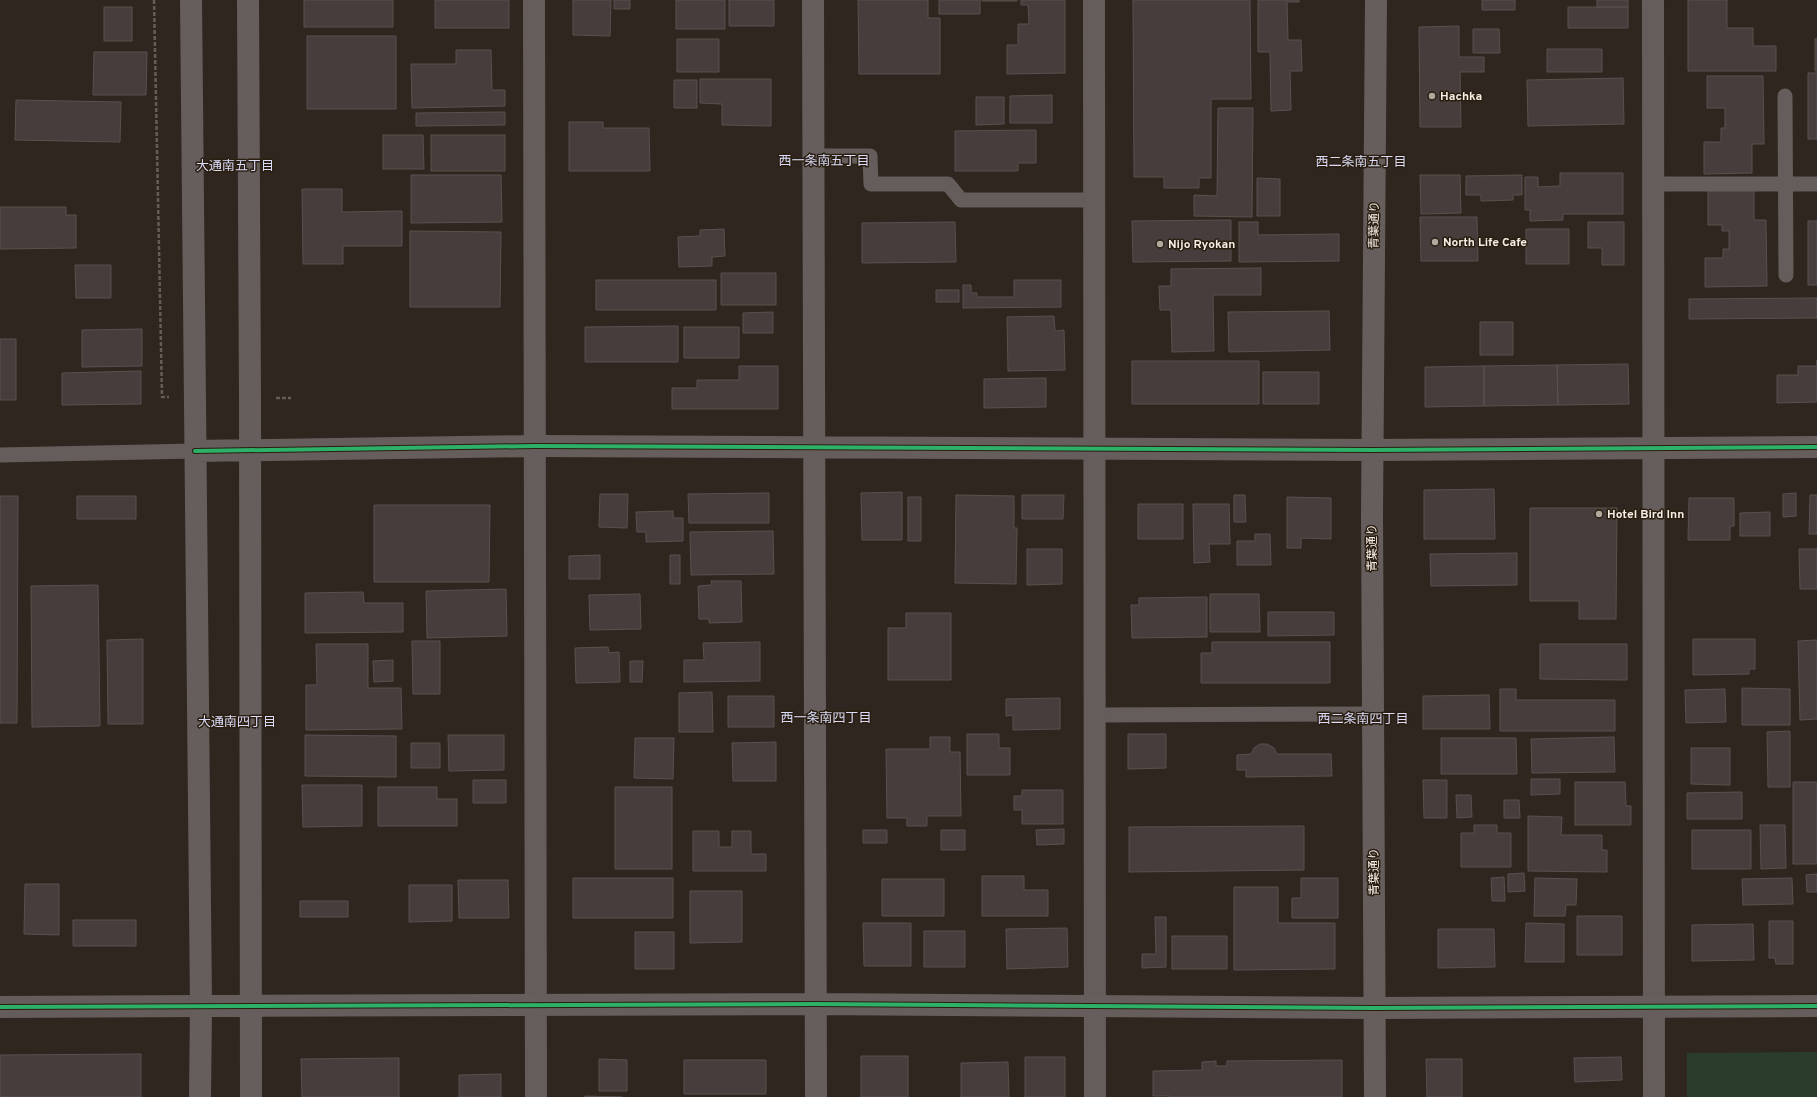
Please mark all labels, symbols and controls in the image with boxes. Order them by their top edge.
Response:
place label: Hachka [1440,89,1482,105]
marker: Hachka [1427,91,1437,101]
district label: 西一条南五丁目 [778,153,870,170]
district label: 西二条南五丁目 [1315,154,1407,171]
district label: 大通南五丁目 [196,159,274,175]
street label: 青葉通り [1367,201,1383,249]
place label: North Life Cafe [1443,235,1527,251]
place label: Nijo Ryokan [1168,237,1235,253]
marker: North Life Cafe [1430,237,1440,247]
marker: Nijo Ryokan [1155,239,1165,249]
place label: Hotel Bird Inn [1607,507,1684,523]
marker: Hotel Bird Inn [1594,509,1604,519]
street label: 青葉通り [1365,524,1381,572]
district label: 西一条南四丁目 [780,710,872,727]
district label: 西二条南四丁目 [1317,711,1409,728]
district label: 大通南四丁目 [198,715,276,731]
street label: 青葉通り [1367,848,1383,896]

